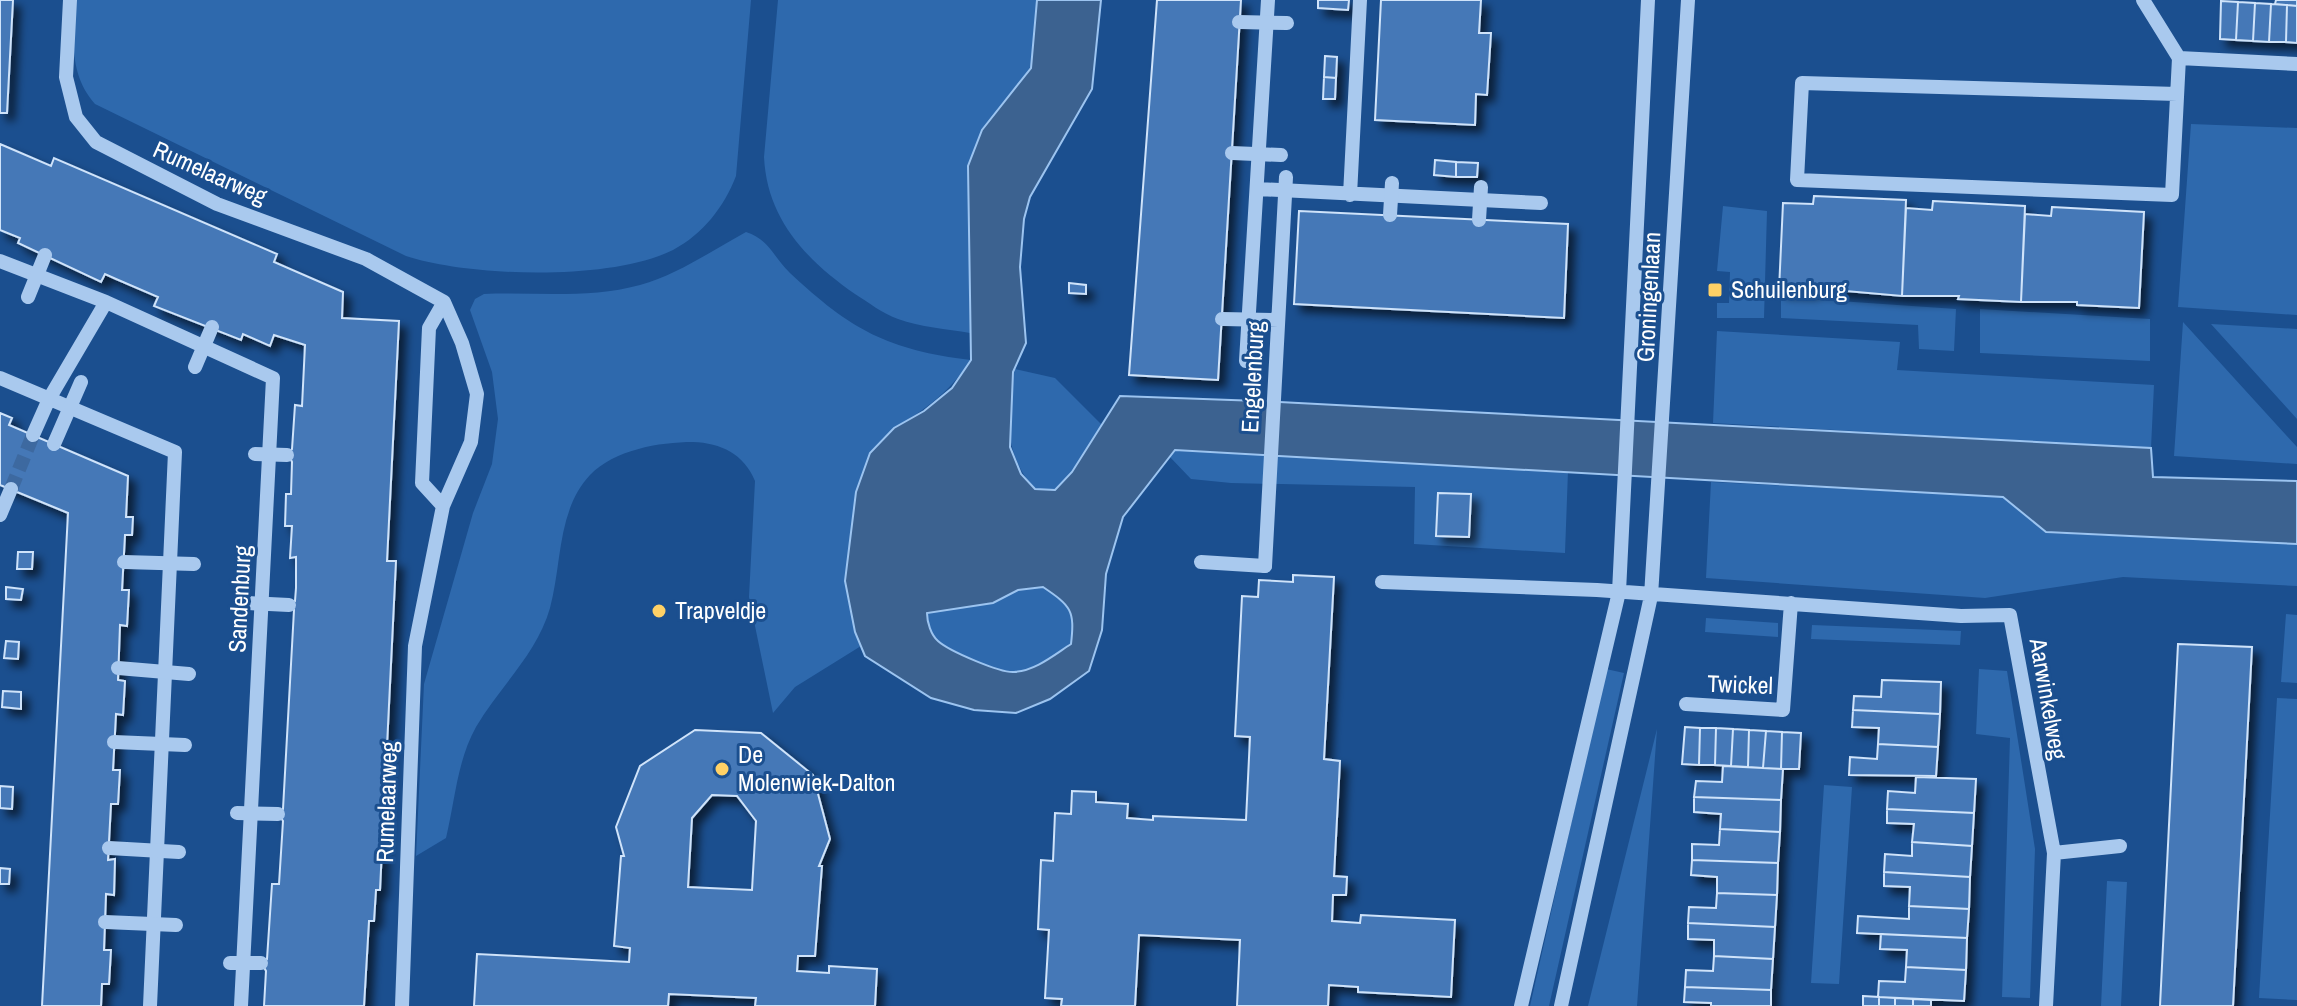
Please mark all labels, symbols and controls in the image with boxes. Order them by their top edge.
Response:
street label: Rumelaarweg [148,133,272,211]
street label: Groningenlaan [1629,231,1667,363]
place label: Schuilenburg [1731,273,1847,305]
marker: Schuilenburg [1706,281,1724,299]
street label: Engelenburg [1233,320,1271,434]
street label: Sandenburg [220,545,258,653]
place label: Trapveldje [675,594,766,626]
marker: Trapveldje [650,602,668,620]
street label: Aarwinkelweg [2022,635,2075,762]
street label: Twickel [1707,667,1773,701]
place label: De Molenwiek-Dalton [738,738,896,798]
street label: Rumelaarweg [368,741,404,863]
marker: De Molenwiek-Dalton [713,760,731,778]

